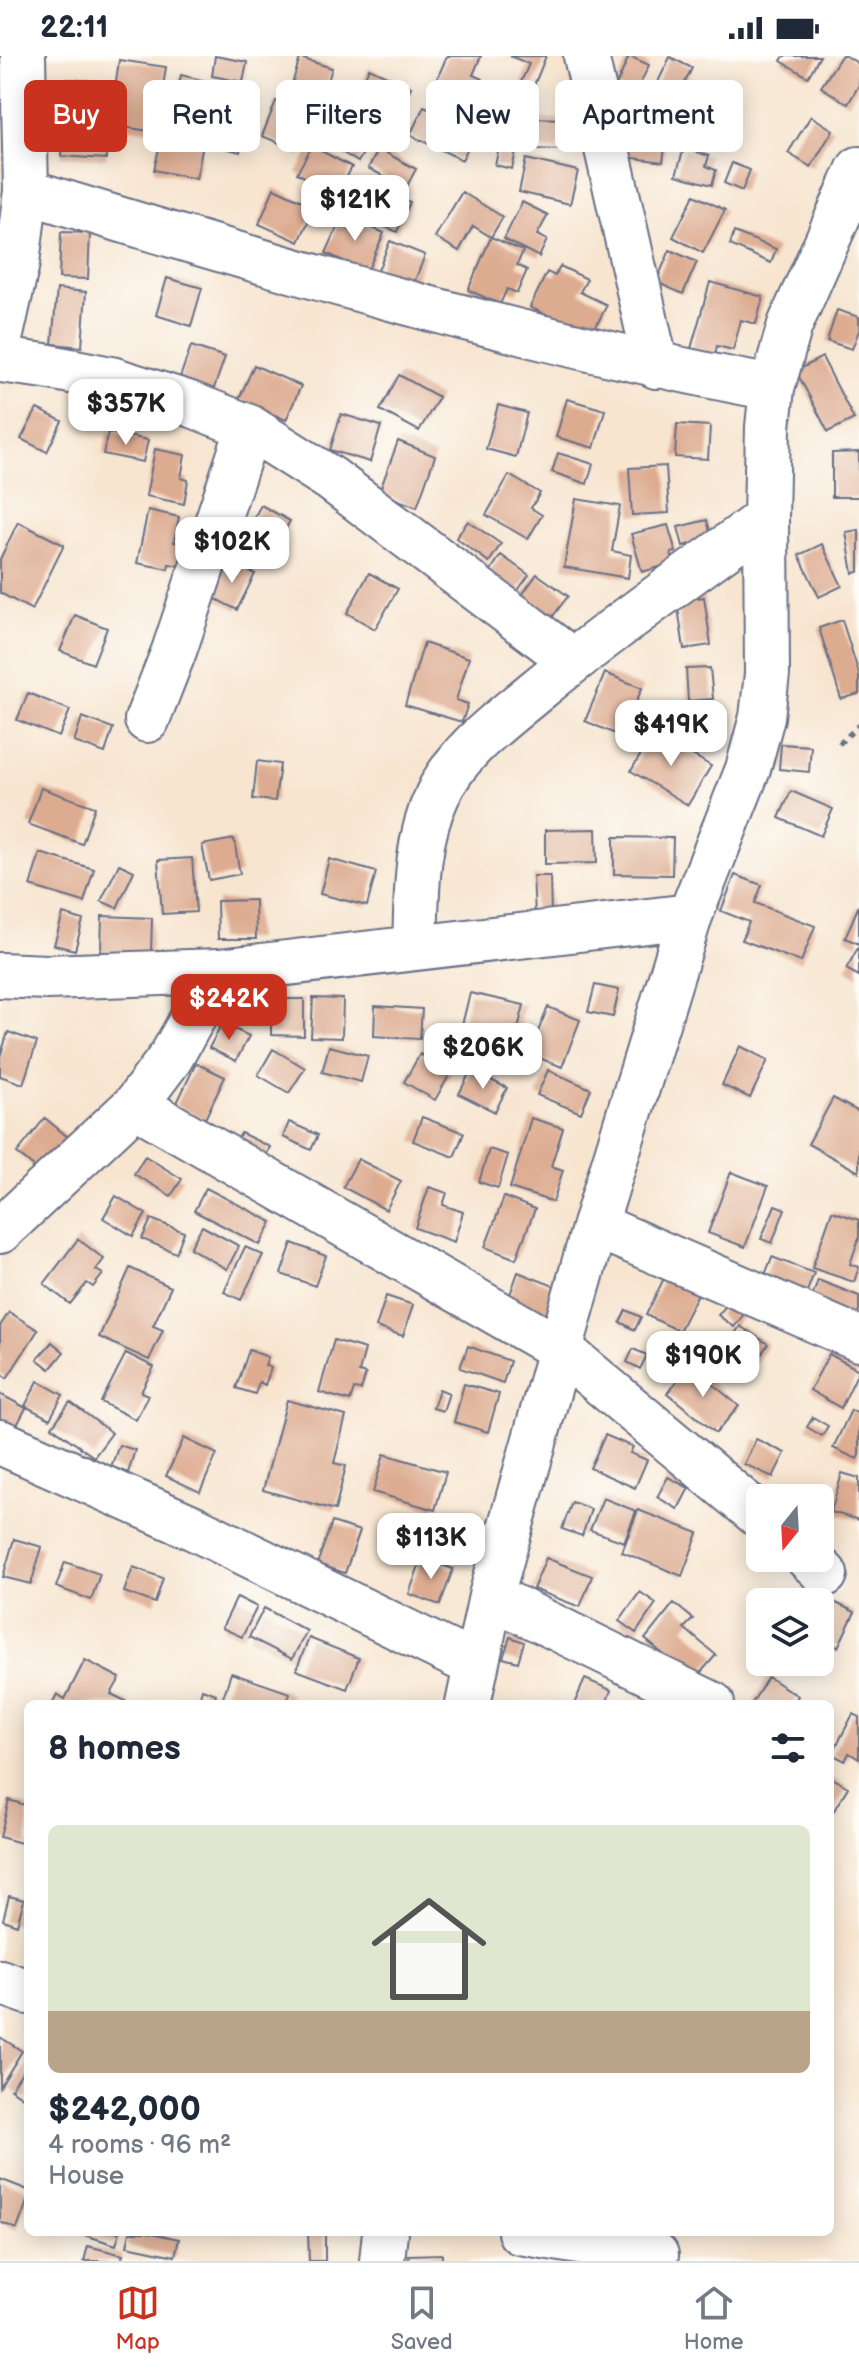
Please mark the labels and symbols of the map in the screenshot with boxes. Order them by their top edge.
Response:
pin: $121K [299,175,411,243]
pin: $357K [70,379,182,447]
pin: $102K [176,517,288,585]
pin: $419K [615,700,727,768]
pin: $242K [173,974,285,1042]
pin: $206K [427,1023,539,1091]
pin: $190K [647,1331,759,1399]
north arrow [746,1484,834,1572]
pin: $113K [375,1513,487,1581]

